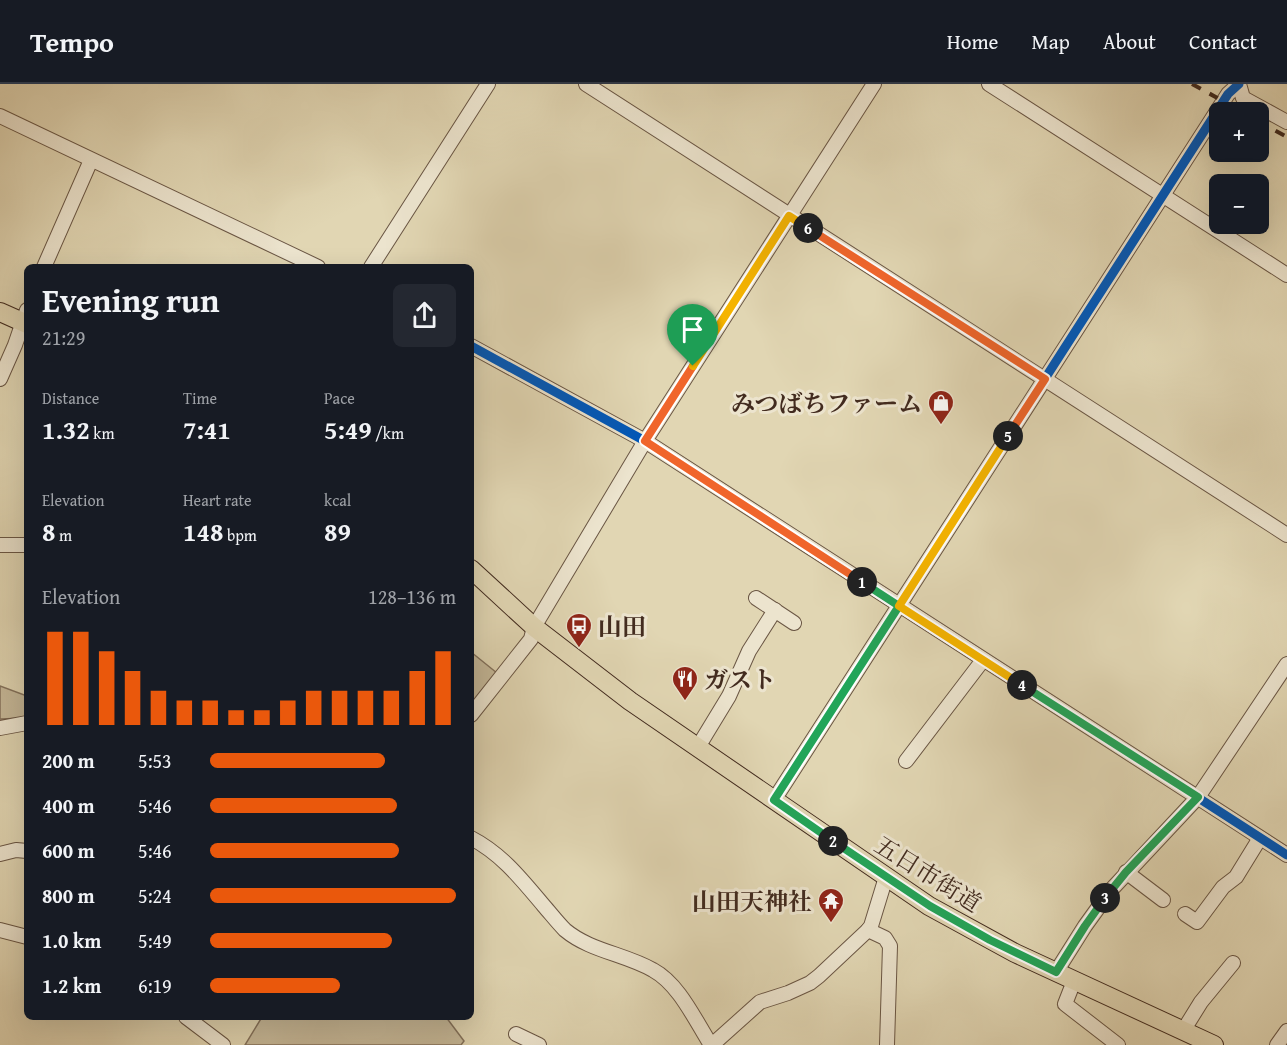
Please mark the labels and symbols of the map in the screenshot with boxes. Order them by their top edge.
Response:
pin: 6 [793,213,823,243]
pin [667,304,718,366]
place label: みつばちファーム [731,386,922,421]
shop icon: みつばちファーム [926,388,956,426]
pin: 5 [993,421,1023,451]
pin: 1 [847,567,877,597]
place label: 山田 [598,609,646,644]
bus stop icon: 山田 [564,611,594,649]
place label: ガスト [704,662,776,697]
restaurant icon: ガスト [670,664,700,702]
pin: 4 [1007,670,1037,700]
pin: 2 [818,826,848,856]
street label: 五日市街道 [868,827,988,921]
pin: 3 [1090,883,1120,913]
place label: 山田天神社 [692,884,812,919]
temple icon: 山田天神社 [816,886,846,924]

